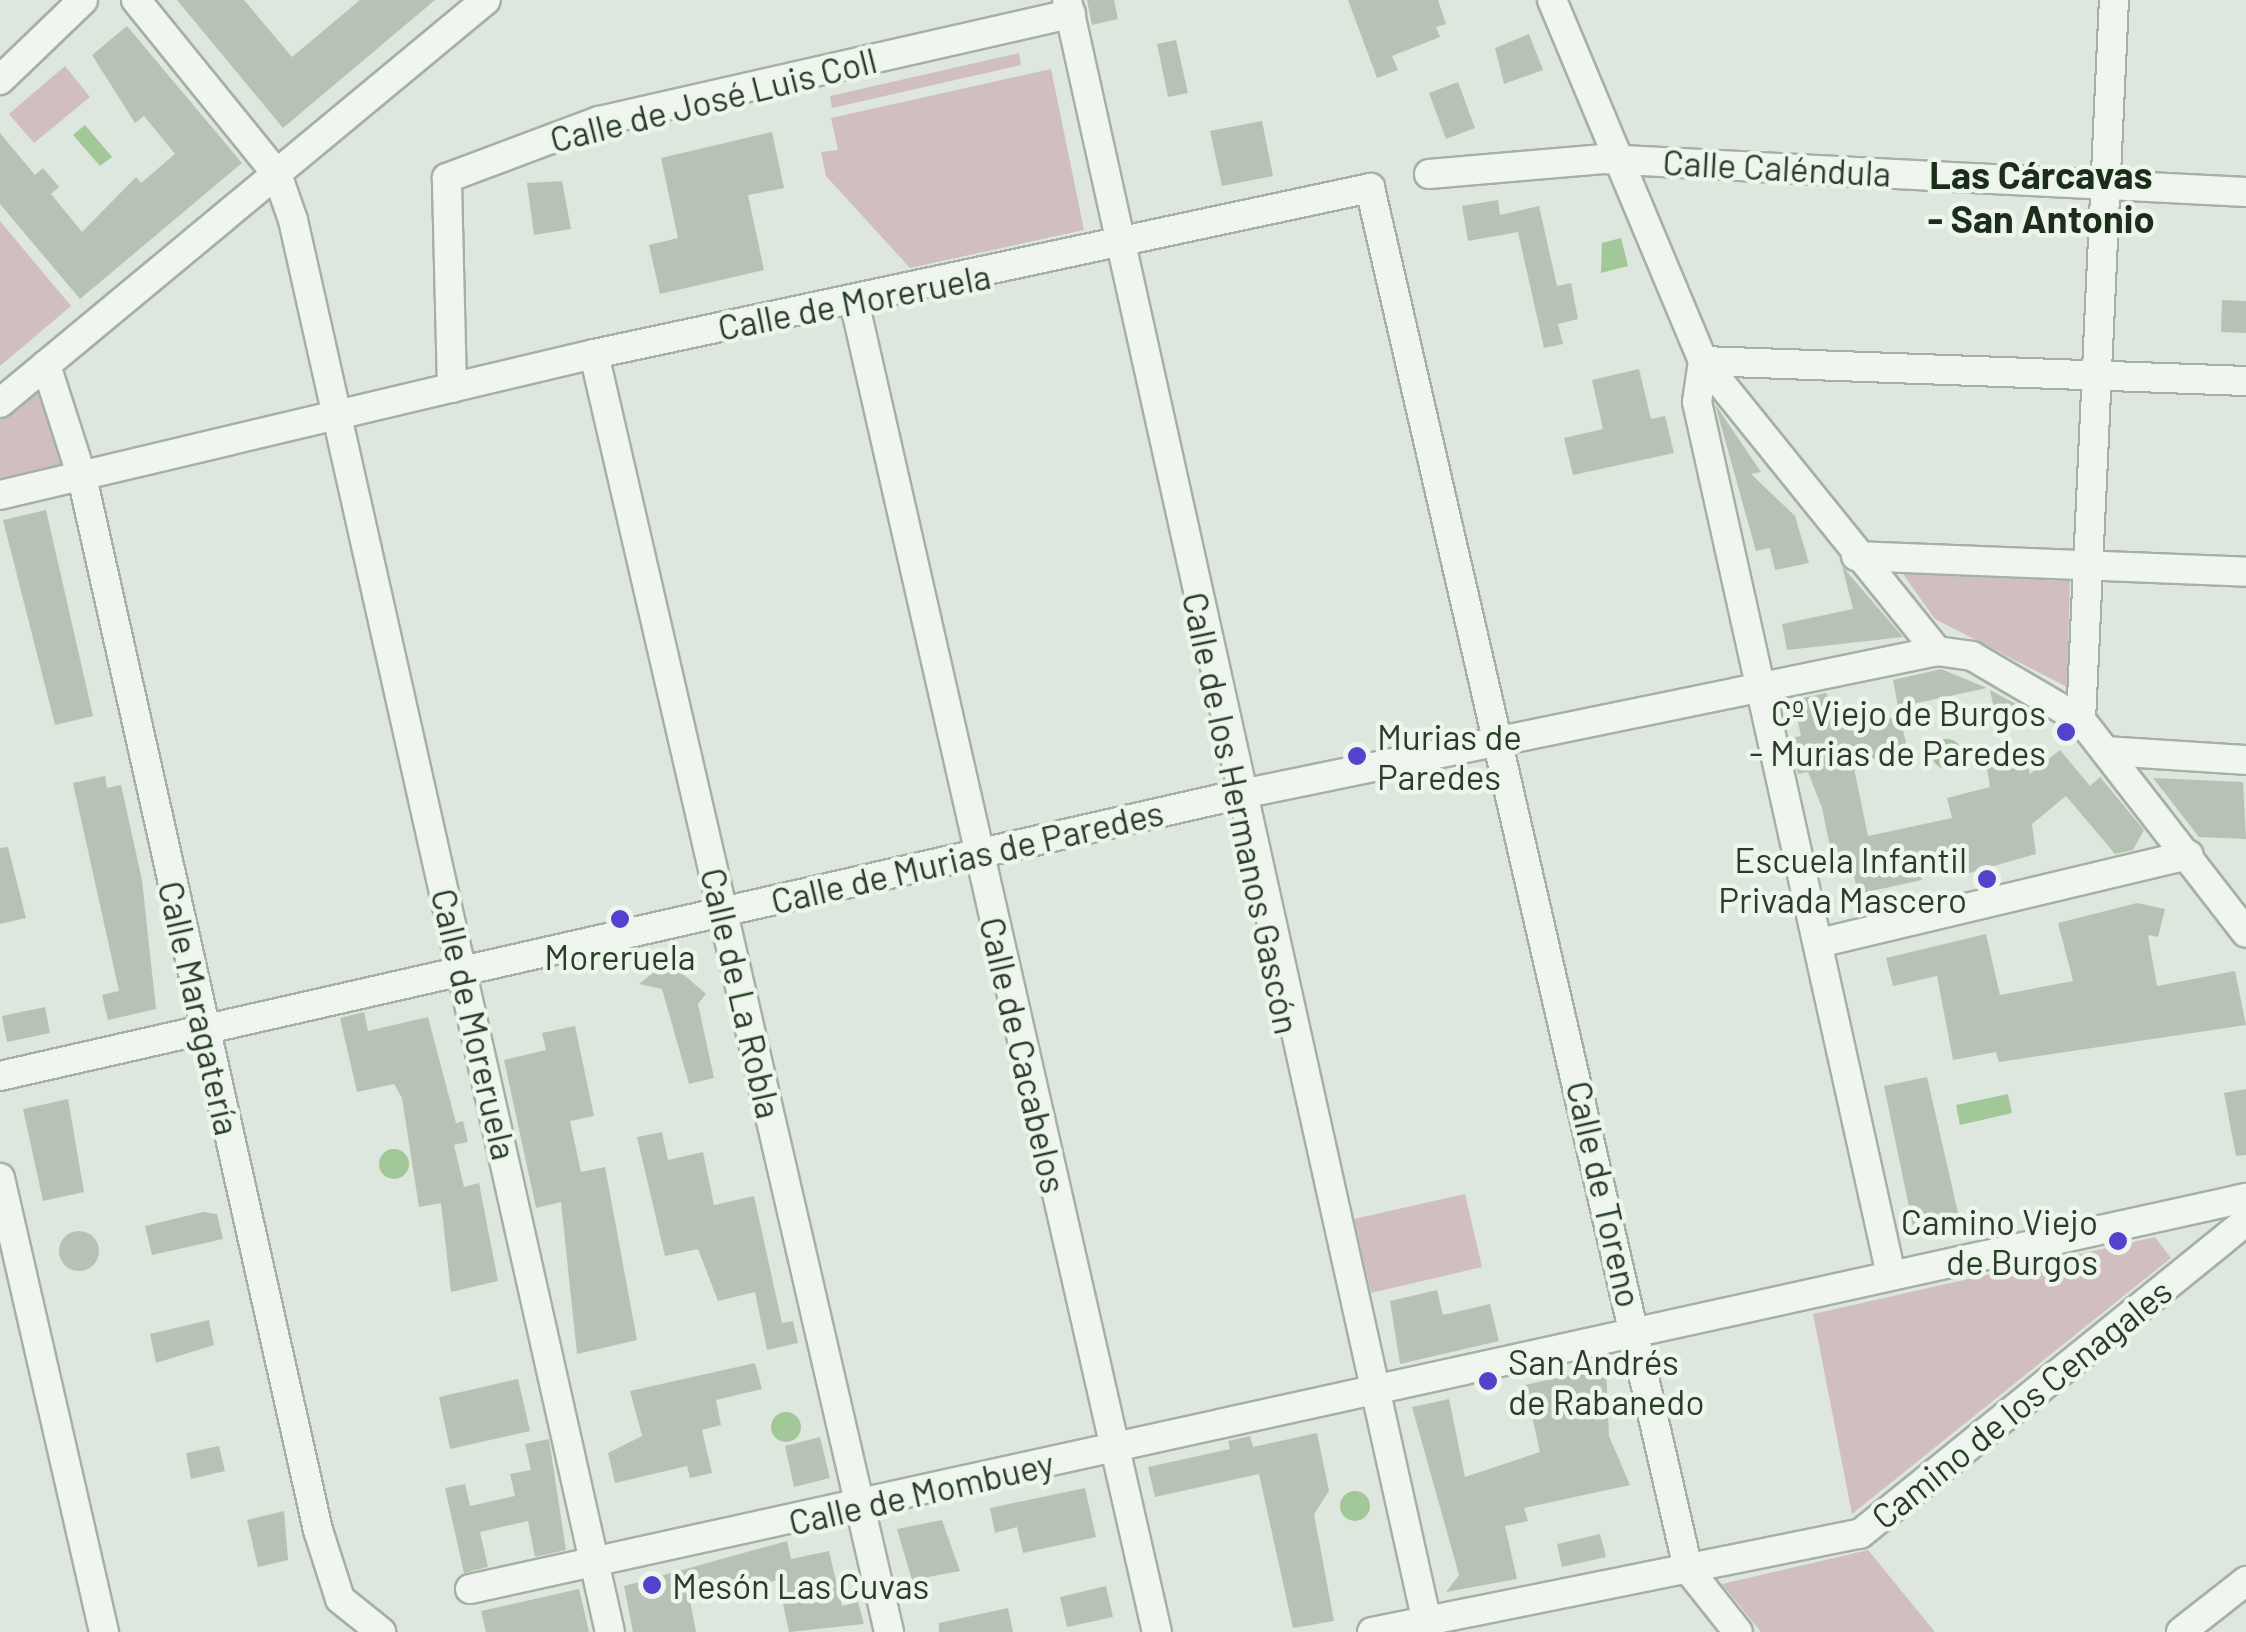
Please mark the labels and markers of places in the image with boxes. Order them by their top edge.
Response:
place label: Cº Viejo de Burgos - Murias de Paredes [1749,691,2046,773]
place label: Murias de Paredes [1377,715,1522,797]
marker: Cº Viejo de Burgos - Murias de Paredes [2055,721,2077,743]
marker: Murias de Paredes [1346,745,1368,767]
place label: Escuela Infantil Privada Mascero [1718,838,1967,920]
marker: Escuela Infantil Privada Mascero [1976,868,1998,890]
marker: Moreruela [609,908,631,930]
place label: Moreruela [544,935,696,977]
place label: Camino Viejo de Burgos [1901,1200,2098,1282]
marker: Camino Viejo de Burgos [2107,1230,2129,1252]
place label: San Andrés de Rabanedo [1508,1340,1705,1422]
marker: San Andrés de Rabanedo [1477,1370,1499,1392]
place label: Mesón Las Cuvas [672,1564,929,1606]
marker: Mesón Las Cuvas [641,1574,663,1596]

